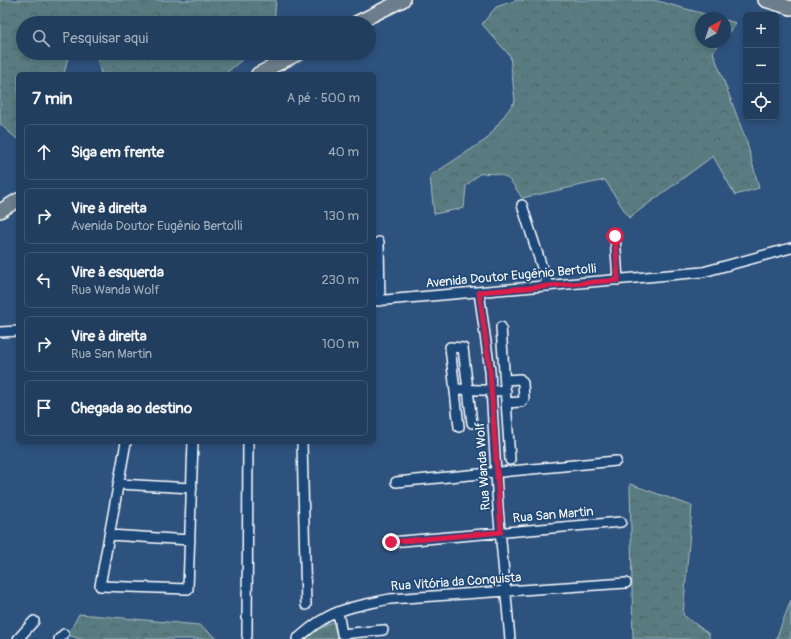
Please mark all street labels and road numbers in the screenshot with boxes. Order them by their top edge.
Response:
street label: Avenida Doutor Eugênio Bertolli [425,261,597,291]
street label: Rua Wanda Wolf [472,420,494,511]
street label: Rua San Martin [512,503,594,527]
street label: Rua Vitória da Conquista [390,569,522,595]

